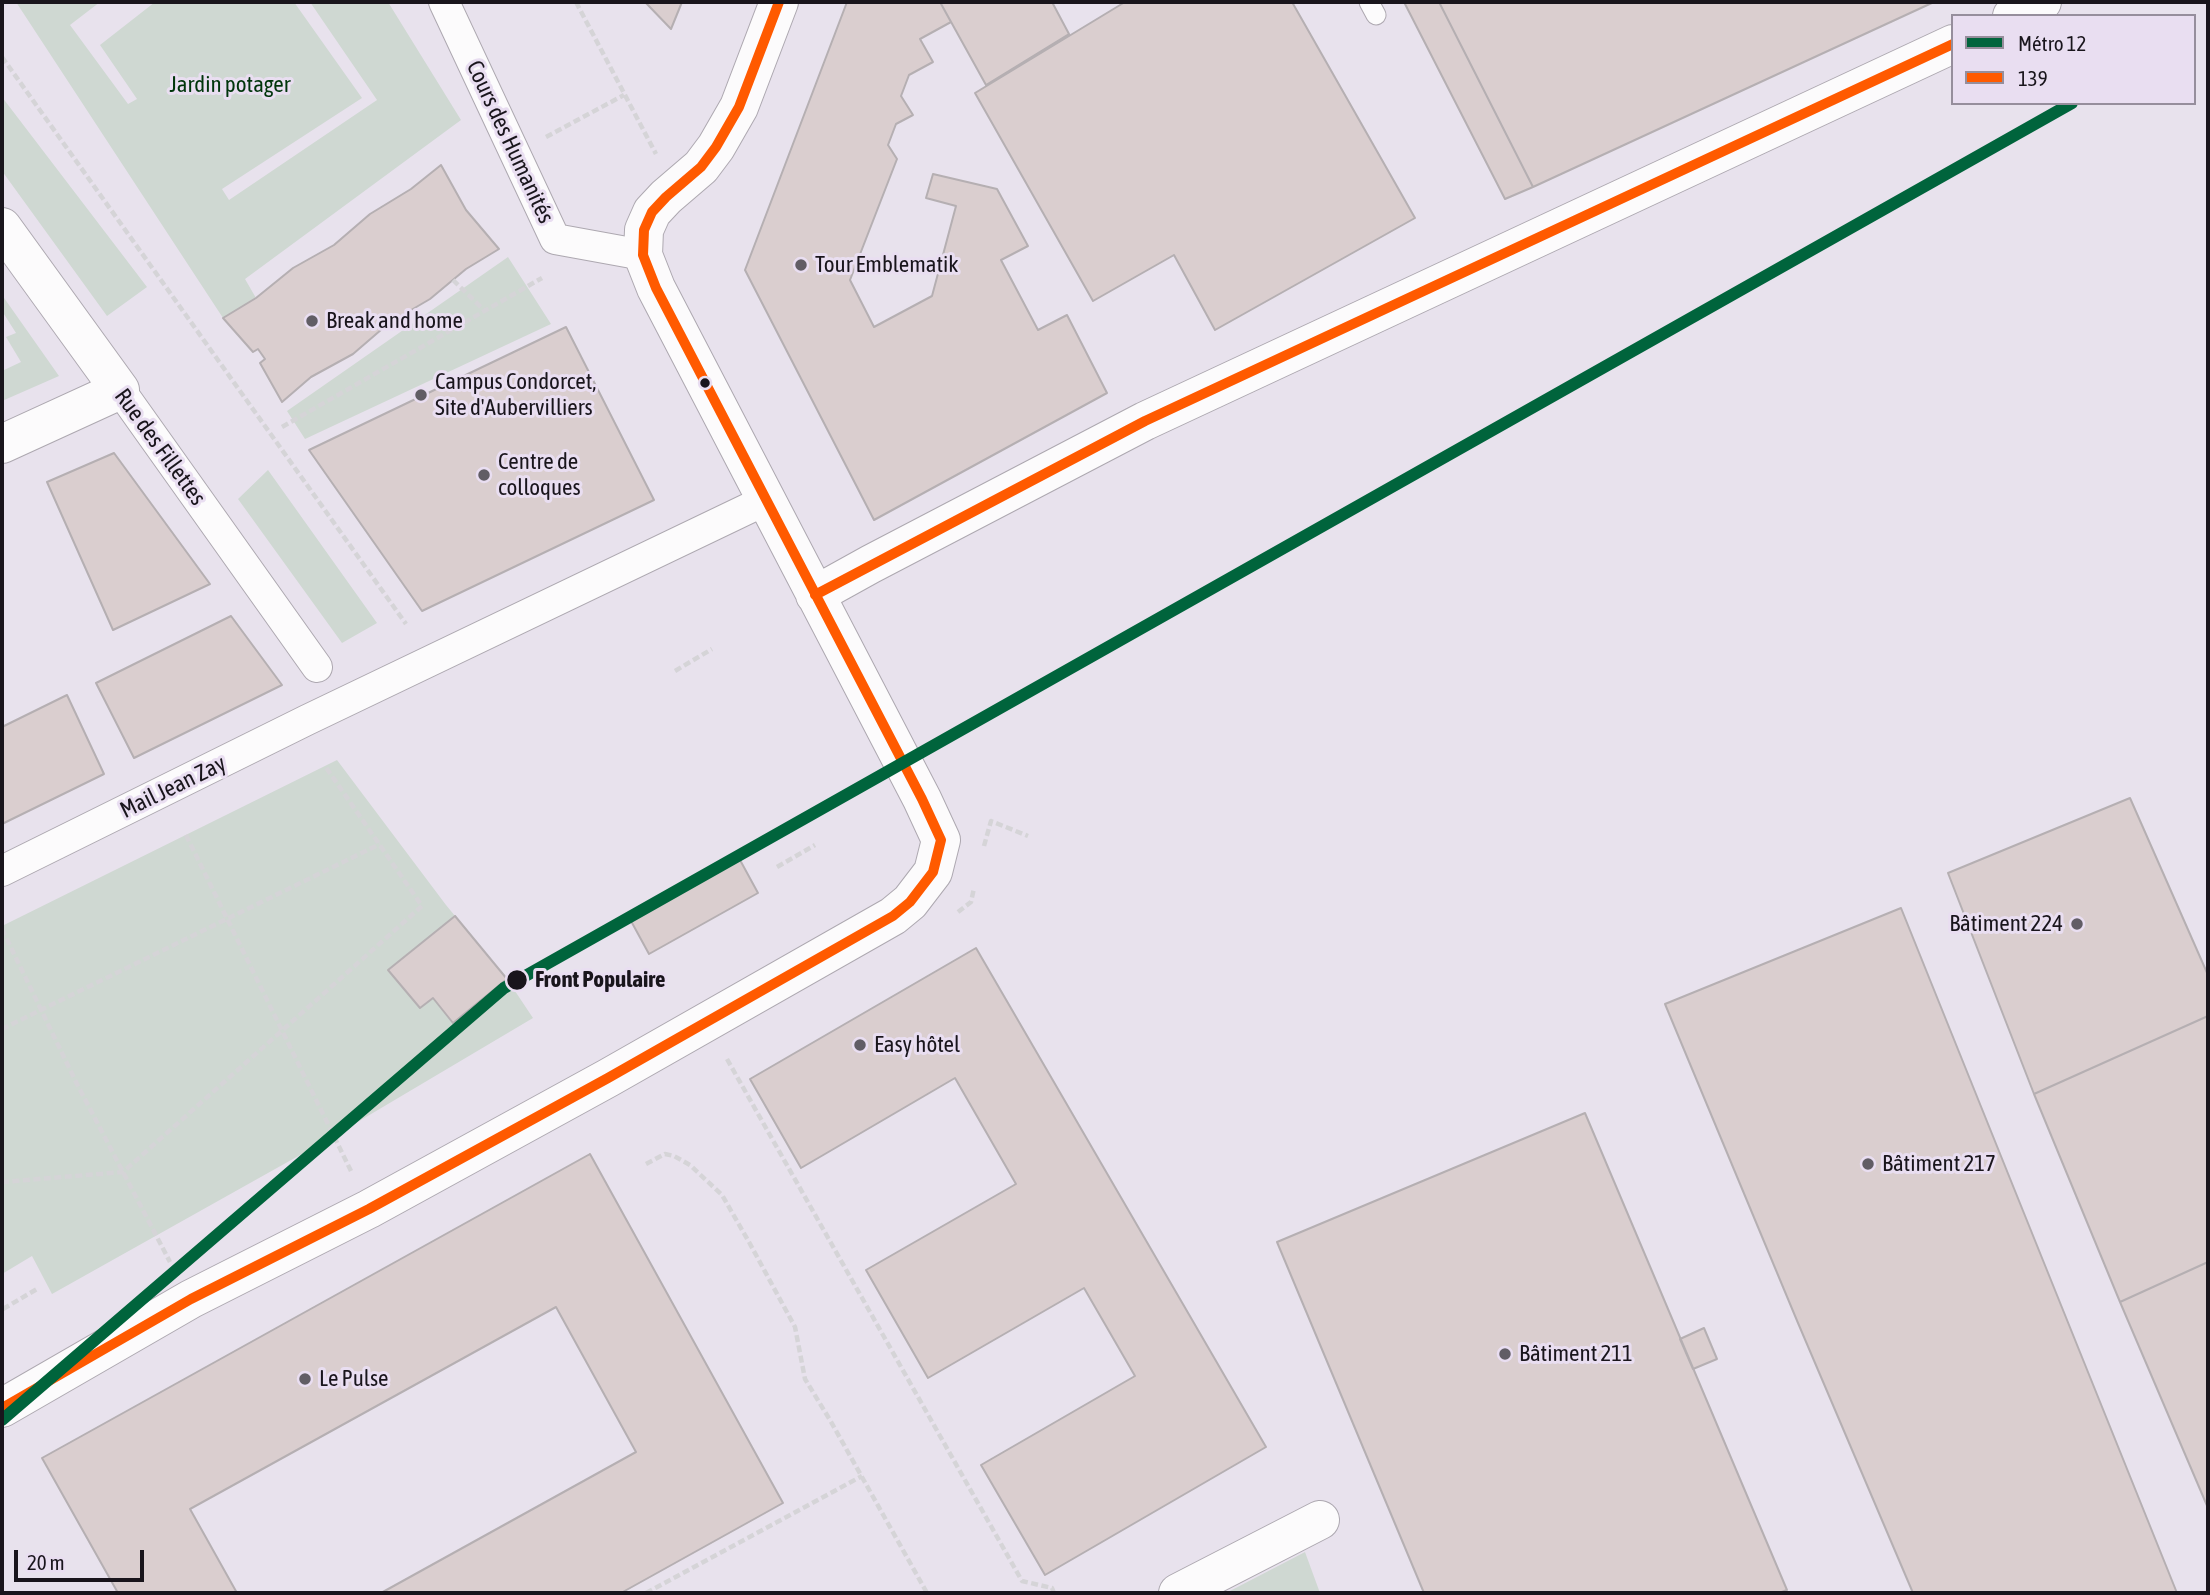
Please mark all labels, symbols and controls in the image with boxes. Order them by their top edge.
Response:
legend [1951,14,2196,105]
text: Métro 12 [2018,31,2086,55]
street label: Cours des Humanités [460,56,560,228]
text: 139 [2018,66,2048,90]
park label: Jardin potager [169,71,291,99]
place label: Tour Emblematik [815,251,958,279]
marker: Tour Emblematik [793,257,809,273]
place label: Break and home [326,307,463,335]
marker: Break and home [304,313,320,329]
place label: Campus Condorcet, Site d'Aubervilliers [435,368,596,422]
unlabelled marker [698,376,712,390]
street label: Rue des Fillettes [108,383,212,511]
marker: Campus Condorcet, Site d'Aubervilliers [413,387,429,403]
place label: Centre de colloques [498,448,581,502]
marker: Centre de colloques [476,467,492,483]
street label: Mail Jean Zay [116,750,230,824]
place label: Bâtiment 224 [1949,910,2063,938]
marker: Bâtiment 224 [2069,916,2085,932]
place label: Front Populaire [535,966,666,994]
marker: Front Populaire [505,968,529,992]
place label: Easy hôtel [874,1031,960,1059]
marker: Easy hôtel [852,1037,868,1053]
place label: Bâtiment 217 [1882,1150,1996,1178]
marker: Bâtiment 217 [1860,1156,1876,1172]
place label: Bâtiment 211 [1519,1340,1633,1368]
marker: Bâtiment 211 [1497,1346,1513,1362]
place label: Le Pulse [319,1365,389,1393]
marker: Le Pulse [297,1371,313,1387]
scale bar [18,1536,147,1580]
text: 20 m [27,1550,65,1574]

